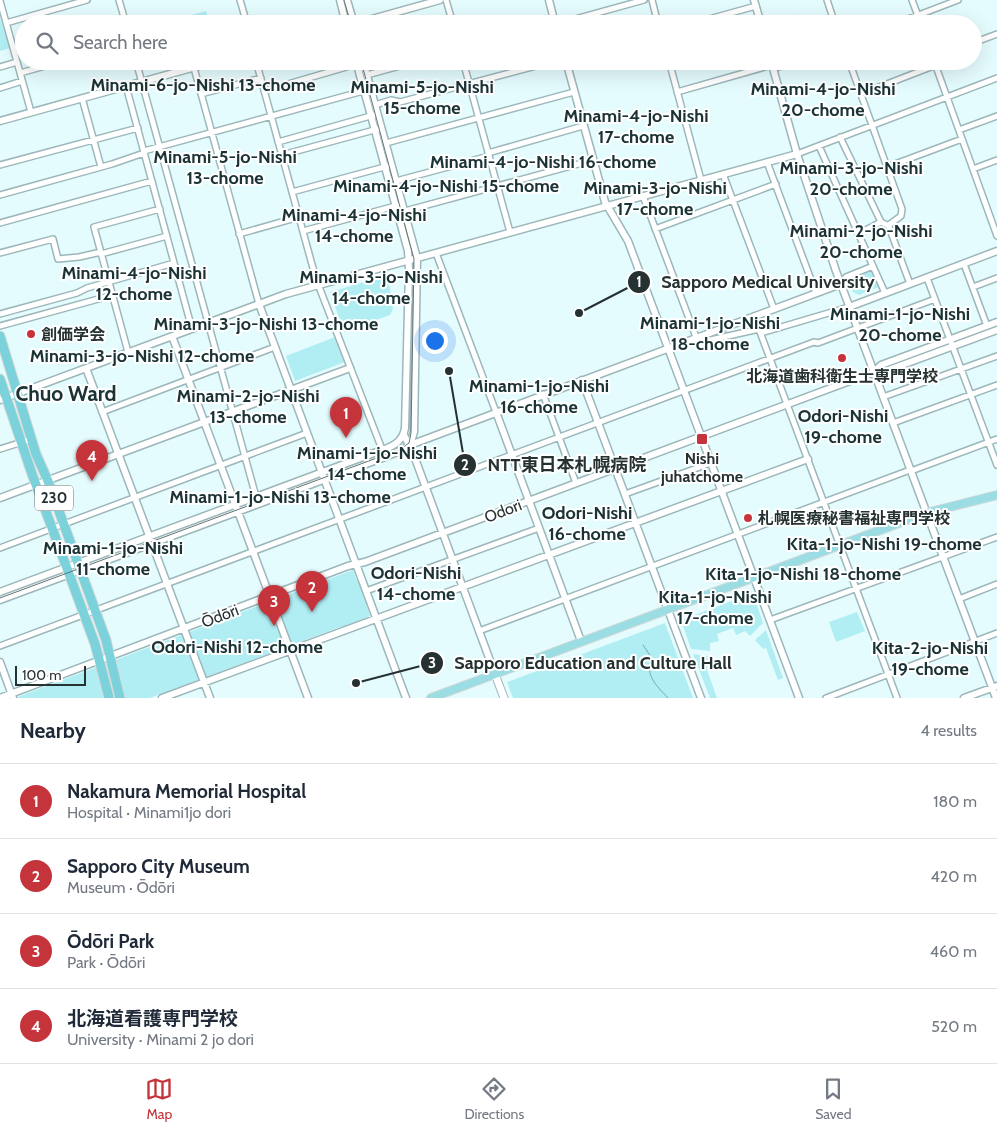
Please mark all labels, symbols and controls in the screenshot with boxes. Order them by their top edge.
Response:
search box [15,15,982,70]
icon: search [33,29,61,57]
text: Search here [73,31,167,54]
district label: Minami-6-jo-Nishi 13-chome [90,74,316,96]
district label: Minami-5-jo-Nishi 15-chome [350,76,494,119]
district label: Minami-4-jo-Nishi 20-chome [750,78,896,121]
district label: Minami-4-jo-Nishi 17-chome [563,105,709,148]
district label: Minami-5-jo-Nishi 13-chome [153,146,297,189]
district label: Minami-4-jo-Nishi 16-chome [430,151,656,173]
district label: Minami-3-jo-Nishi 20-chome [779,157,923,200]
district label: Minami-4-jo-Nishi 15-chome [333,175,559,197]
district label: Minami-3-jo-Nishi 17-chome [583,177,727,220]
district label: Minami-4-jo-Nishi 14-chome [281,204,427,247]
district label: Minami-2-jo-Nishi 20-chome [790,220,933,263]
district label: Minami-4-jo-Nishi 12-chome [61,262,207,305]
callout: Sapporo Medical University [627,265,885,298]
district label: Minami-3-jo-Nishi 14-chome [299,266,443,309]
text: Sapporo Medical University [661,271,875,293]
text: 1 [636,273,642,291]
district label: Minami-1-jo-Nishi 20-chome [830,303,970,346]
district label: Minami-1-jo-Nishi 18-chome [640,312,780,355]
district label: Minami-3-jo-Nishi 13-chome [154,313,378,335]
place label: 創価学会 [41,325,105,344]
marker: 創価学会 [25,328,37,340]
your location [422,328,448,354]
district label: Minami-3-jo-Nishi 12-chome [30,345,254,367]
marker: 北海道歯科衛生士専門学校 [836,352,848,364]
place label: 北海道歯科衛生士専門学校 [746,367,938,386]
district label: Minami-1-jo-Nishi 16-chome [469,375,609,418]
district label: Chuo Ward [15,381,117,406]
district label: Minami-2-jo-Nishi 13-chome [177,385,320,428]
pin: 1 [330,397,362,438]
district label: Odori-Nishi 19-chome [798,405,888,448]
marker: Nishi juhatchome [695,432,709,446]
pin: 4 [76,440,108,481]
district label: Minami-1-jo-Nishi 14-chome [297,442,437,485]
callout: NTT東日本札幌病院 [453,449,656,482]
place label: Nishi juhatchome [660,449,743,486]
text: NTT東日本札幌病院 [488,454,646,476]
text: 2 [461,456,469,474]
road number: 230 [35,486,73,510]
district label: Minami-1-jo-Nishi 13-chome [169,486,391,508]
street label: Odori [482,495,524,527]
district label: Odori-Nishi 16-chome [542,502,632,545]
place label: 札幌医療秘書福祉専門学校 [758,509,950,528]
marker: 札幌医療秘書福祉専門学校 [742,512,754,524]
district label: Kita-1-jo-Nishi 19-chome [786,533,982,555]
district label: Minami-1-jo-Nishi 11-chome [43,537,183,580]
district label: Odori-Nishi 14-chome [371,562,461,605]
district label: Kita-1-jo-Nishi 18-chome [705,563,901,585]
pin: 2 [296,571,328,612]
pin: 3 [258,585,290,626]
district label: Kita-1-jo-Nishi 17-chome [658,586,772,629]
street label: Ōdōri [199,600,241,632]
district label: Odori-Nishi 12-chome [151,636,323,658]
district label: Kita-2-jo-Nishi 19-chome [872,637,988,680]
callout: Sapporo Education and Culture Hall [420,646,742,679]
text: Sapporo Education and Culture Hall [454,652,732,674]
text: 3 [428,654,436,672]
scale bar [15,663,86,686]
text: 100 m [22,666,62,684]
text: Nearby [20,718,86,743]
text: 4 results [920,721,977,740]
text: Nakamura Memorial Hospital [67,780,306,803]
text: 1 [33,792,39,811]
text: 180 m [933,792,977,811]
text: Hospital · Minami1jo dori [67,803,231,822]
text: Sapporo City Museum [67,855,250,878]
text: 2 [32,867,40,886]
text: 420 m [931,867,977,886]
text: Museum · Ōdōri [67,878,175,897]
text: Ōdōri Park [67,930,154,953]
text: 3 [32,942,40,961]
text: 460 m [930,942,977,961]
text: Park · Ōdōri [67,953,145,972]
text: 北海道看護専門学校 [67,1007,238,1030]
text: 4 [31,1017,41,1036]
text: 520 m [931,1017,977,1036]
text: University · Minami 2 jo dori [67,1030,254,1049]
tab: Map [145,1075,173,1123]
tab: Directions [464,1075,524,1123]
tab: Saved [815,1075,852,1123]

